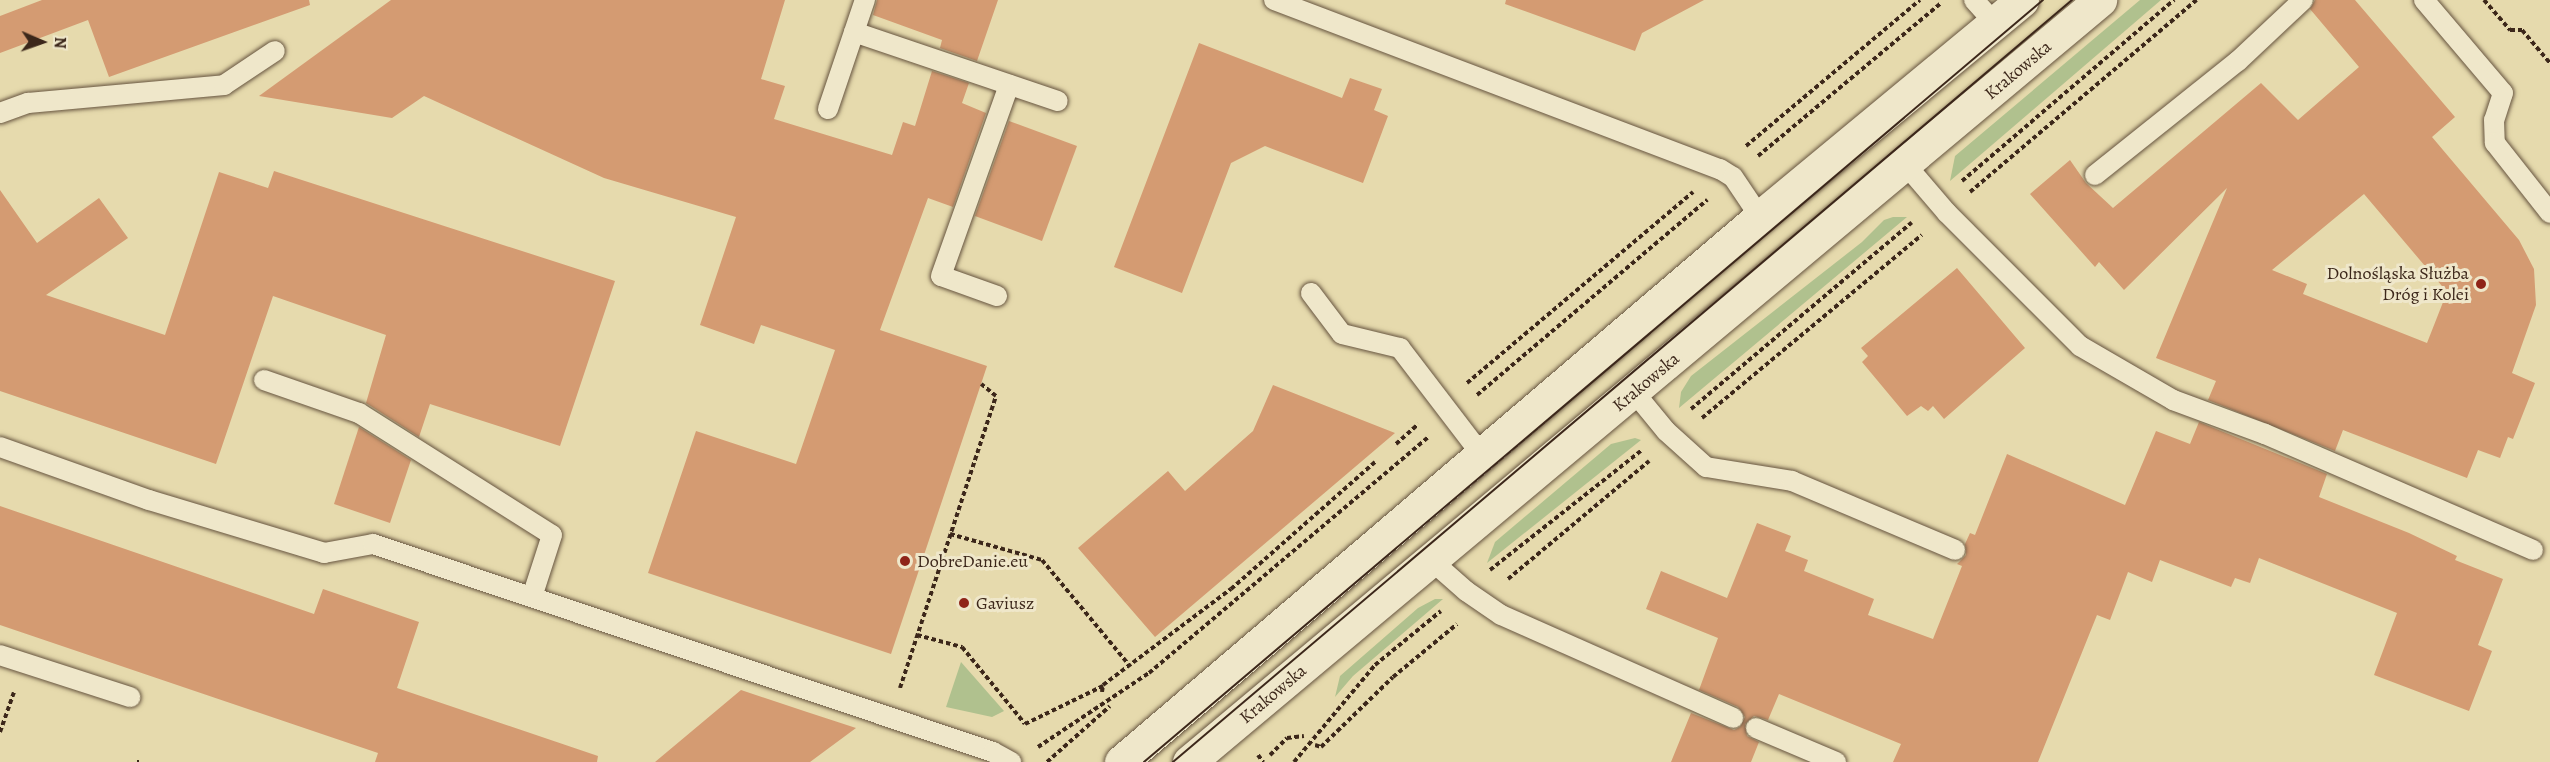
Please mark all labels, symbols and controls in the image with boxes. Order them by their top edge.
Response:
north arrow [12,12,72,72]
text: N [49,36,71,49]
street label: Krakowska [1980,36,2056,104]
place label: Dolnośląska Służba Dróg i Kolei [2327,263,2469,306]
marker: Dolnośląska Służba Dróg i Kolei [2474,277,2488,291]
street label: Krakowska [1608,348,1684,416]
place label: DobreDanie.eu [917,550,1028,572]
marker: DobreDanie.eu [898,554,912,568]
place label: Gaviusz [976,592,1034,614]
marker: Gaviusz [957,596,971,610]
street label: Krakowska [1235,660,1311,728]

